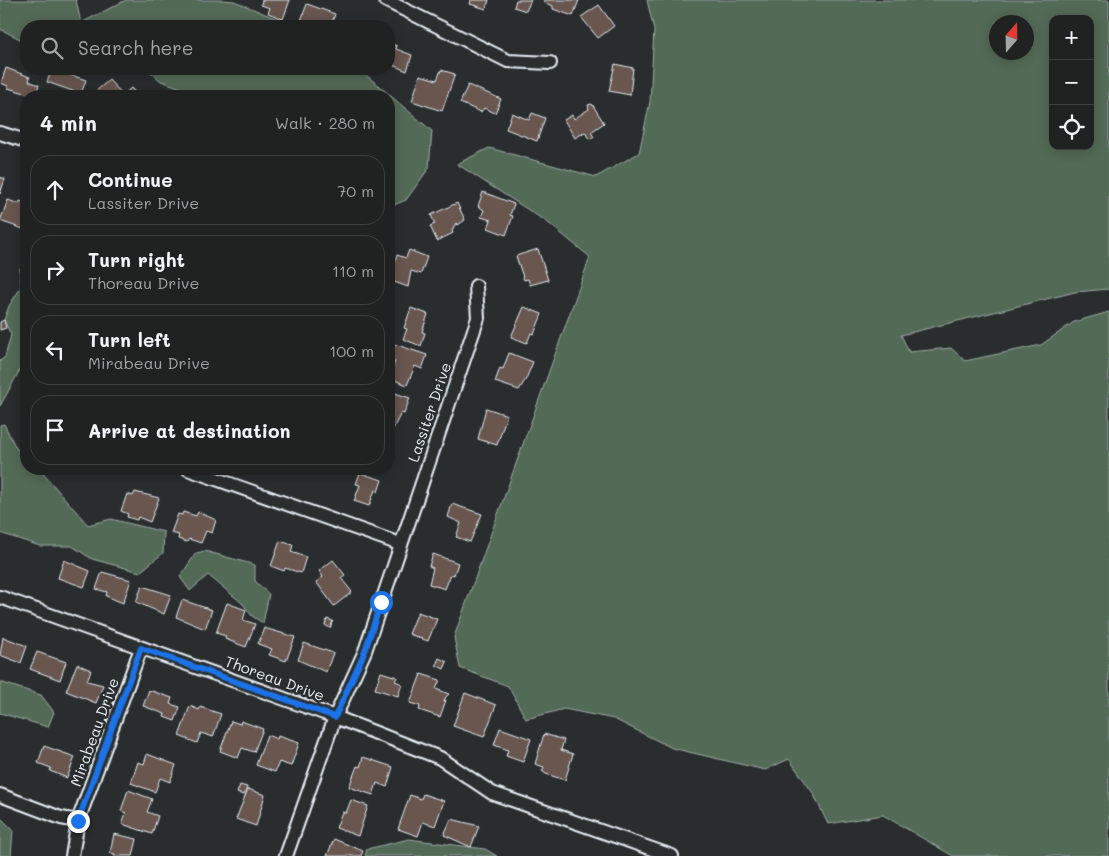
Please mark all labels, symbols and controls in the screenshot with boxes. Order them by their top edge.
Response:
north arrow [989,15,1034,60]
map controls [1049,15,1094,150]
button: + [1049,15,1094,60]
search box [20,20,395,75]
icon: search [38,34,66,62]
text: Search here [78,35,194,60]
button: − [1049,60,1094,105]
button: locate [1049,105,1094,150]
text: 4 min [40,109,97,136]
text: Walk · 280 m [275,112,375,133]
text: Continue [88,167,173,192]
icon: ahead [41,176,69,204]
text: 70 m [337,180,374,201]
text: Lassiter Drive [88,192,199,213]
text: Turn right [88,247,185,272]
icon: right [41,256,69,284]
text: 110 m [332,260,374,281]
text: Thoreau Drive [88,272,200,293]
text: Turn left [88,327,171,352]
icon: left [41,336,69,364]
text: 100 m [329,340,374,361]
text: Mirabeau Drive [88,352,210,373]
street label: Lassiter Drive [403,359,455,465]
icon: arrive [41,416,69,444]
text: Arrive at destination [88,418,291,443]
route start [370,591,393,614]
street label: Thoreau Drive [222,651,328,705]
street label: Mirabeau Drive [65,675,123,789]
route end [67,810,90,833]

